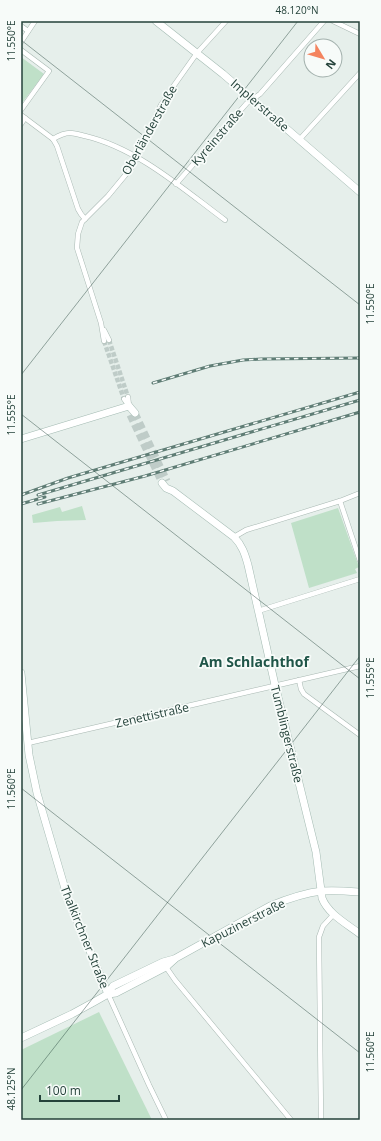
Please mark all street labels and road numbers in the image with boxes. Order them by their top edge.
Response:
street label: Implerstraße [227,75,293,135]
street label: Oberländerstraße [117,82,181,178]
street label: Kyreinstraße [187,104,247,169]
street label: Tumblingerstraße [267,684,307,785]
street label: Zenettistraße [114,698,191,732]
street label: Thalkirchner Straße [57,883,114,991]
street label: Kapuzinerstraße [198,894,288,951]

